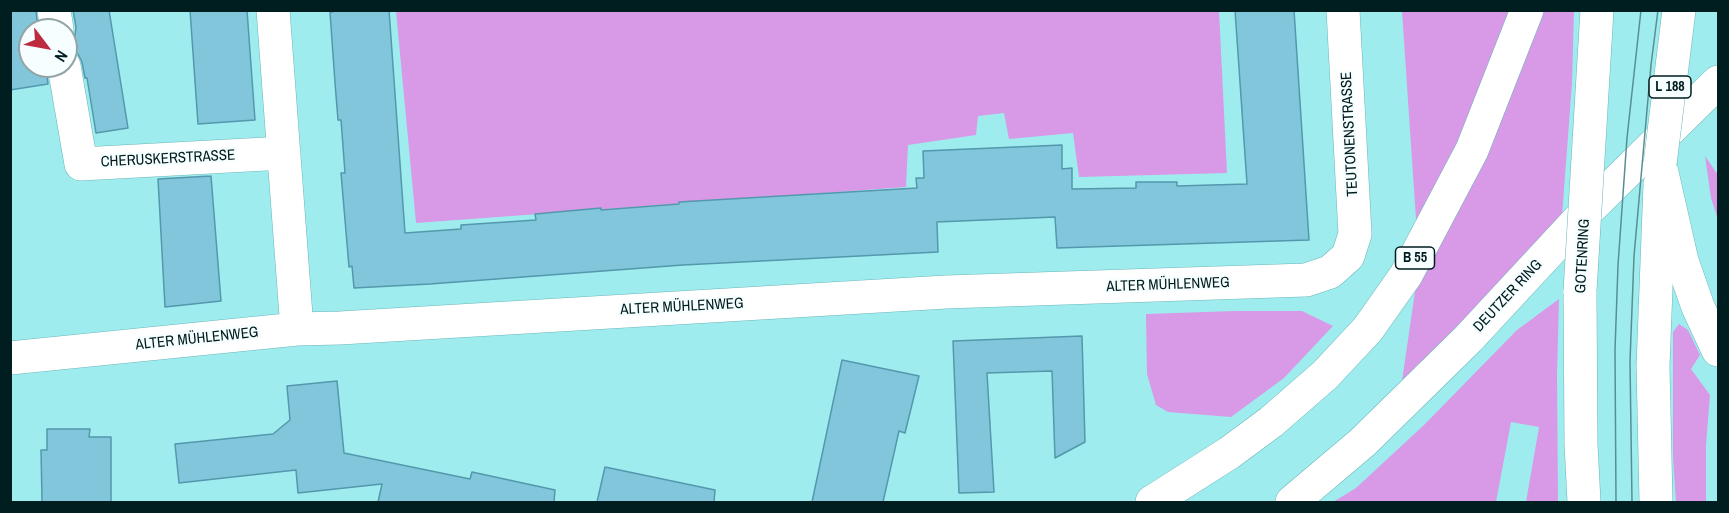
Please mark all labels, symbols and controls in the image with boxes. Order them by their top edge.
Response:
north arrow [18,18,78,78]
text: N [50,47,73,66]
street label: TEUTONENSTRASSE [1338,71,1362,197]
road number: L 188 [1649,76,1691,98]
street label: CHERUSKERSTRASSE [100,146,236,172]
street label: GOTENRING [1572,218,1594,294]
road number: B 55 [1396,247,1434,269]
street label: DEUTZER RING [1470,256,1546,336]
street label: ALTER MÜHLENWEG [1106,274,1230,296]
street label: ALTER MÜHLENWEG [620,295,744,319]
street label: ALTER MÜHLENWEG [135,324,259,354]

